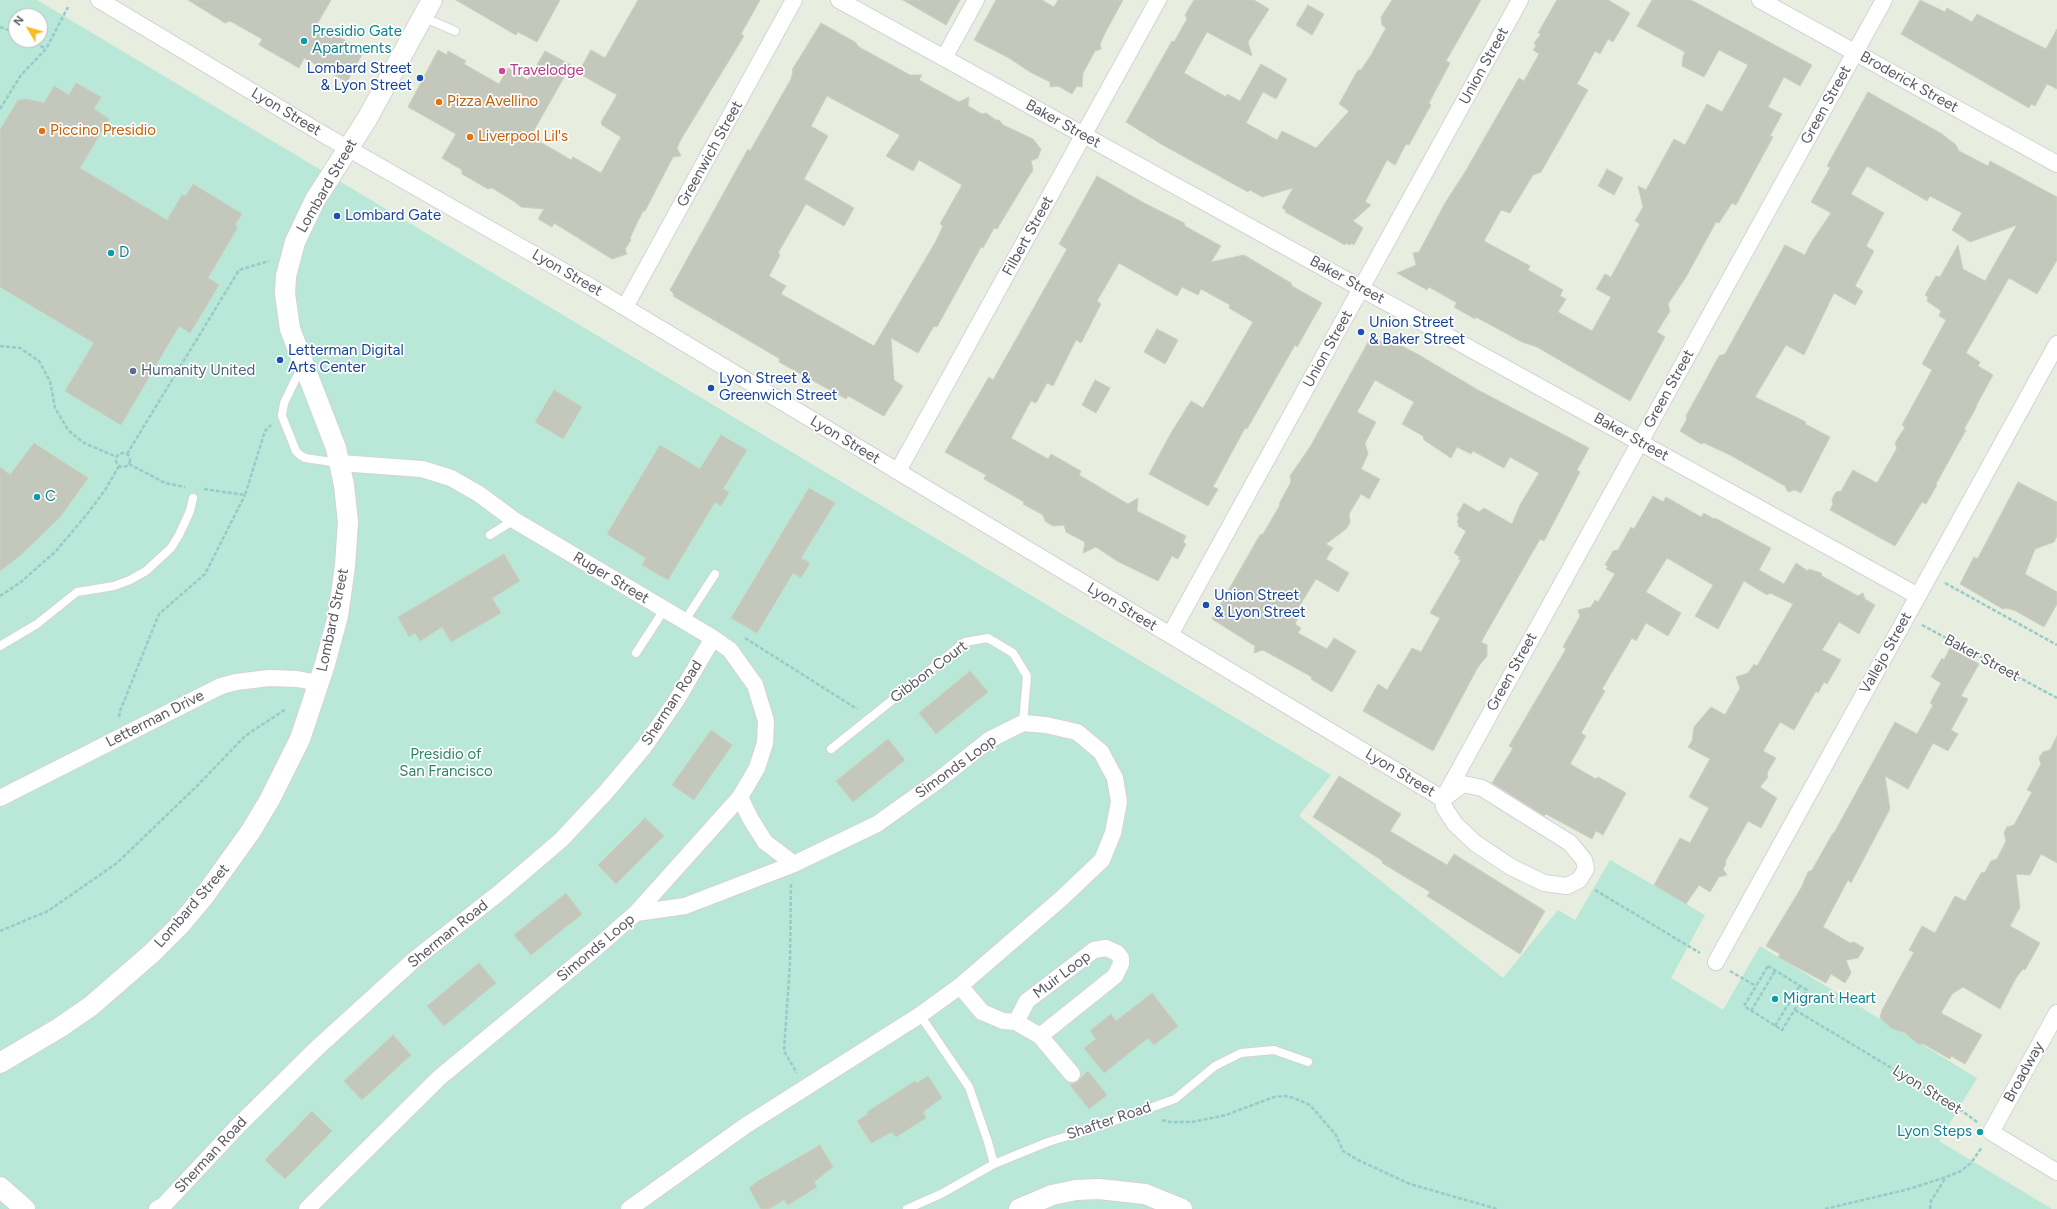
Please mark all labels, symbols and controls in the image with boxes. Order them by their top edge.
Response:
north arrow [8,8,48,48]
text: N [11,14,27,28]
place label: Presidio Gate Apartments [312,23,402,58]
street label: Union Street [1455,24,1513,108]
marker: Presidio Gate Apartments [299,36,309,46]
street label: Broderick Street [1857,48,1961,116]
place label: Lombard Street & Lyon Street [307,60,412,95]
place label: Travelodge [510,62,584,80]
street label: Green Street [1797,63,1855,147]
marker: Travelodge [497,66,507,76]
marker: Lombard Street & Lyon Street [415,73,425,83]
street label: Lyon Street [248,84,324,140]
place label: Pizza Avellino [447,93,538,111]
street label: Baker Street [1022,96,1104,152]
marker: Pizza Avellino [434,97,444,107]
street label: Greenwich Street [673,98,747,210]
place label: Piccino Presidio [50,122,156,140]
marker: Piccino Presidio [37,126,47,136]
place label: Liverpool Lil's [478,128,568,146]
marker: Liverpool Lil's [465,132,475,142]
street label: Lombard Street [293,136,361,236]
street label: Filbert Street [999,193,1057,279]
place label: Lombard Gate [345,207,441,225]
marker: Lombard Gate [332,211,342,221]
place label: D [119,244,129,262]
street label: Lyon Street [529,246,605,300]
marker: D [106,248,116,258]
street label: Baker Street [1306,252,1388,308]
street label: Union Street [1299,307,1357,391]
place label: Union Street & Baker Street [1369,314,1465,349]
marker: Union Street & Baker Street [1356,327,1366,337]
place label: Letterman Digital Arts Center [288,342,404,377]
street label: Green Street [1640,347,1698,431]
marker: Letterman Digital Arts Center [275,355,285,365]
place label: Humanity United [141,362,255,380]
marker: Humanity United [128,366,138,376]
place label: Lyon Street & Greenwich Street [719,370,838,405]
marker: Lyon Street & Greenwich Street [706,383,716,393]
street label: Baker Street [1590,409,1672,465]
street label: Lyon Street [807,412,883,468]
place label: C [45,488,56,506]
marker: C [32,492,42,502]
street label: Ruger Street [570,548,652,608]
street label: Lombard Street [313,567,353,673]
street label: Lyon Street [1084,579,1160,635]
place label: Union Street & Lyon Street [1214,587,1306,622]
marker: Union Street & Lyon Street [1201,600,1211,610]
street label: Vallejo Street [1856,609,1916,697]
street label: Green Street [1483,630,1541,714]
street label: Baker Street [1941,631,2023,685]
street label: Gibbon Court [887,637,971,707]
street label: Sherman Road [638,657,706,749]
street label: Letterman Drive [103,687,207,751]
street label: Simonds Loop [912,731,1000,803]
street label: Lyon Street [1362,745,1438,801]
park label: Presidio of San Francisco [399,746,493,781]
street label: Lombard Street [151,860,233,952]
street label: Sherman Road [404,896,492,972]
street label: Simonds Loop [553,910,639,986]
street label: Muir Loop [1030,948,1094,1002]
place label: Migrant Heart [1783,990,1876,1008]
marker: Migrant Heart [1770,994,1780,1004]
street label: Broadway [2000,1039,2048,1105]
street label: Lyon Street [1889,1062,1965,1118]
street label: Shafter Road [1065,1098,1153,1144]
street label: Sherman Road [171,1113,251,1197]
place label: Lyon Steps [1897,1123,1972,1141]
marker: Lyon Steps [1975,1127,1985,1137]

